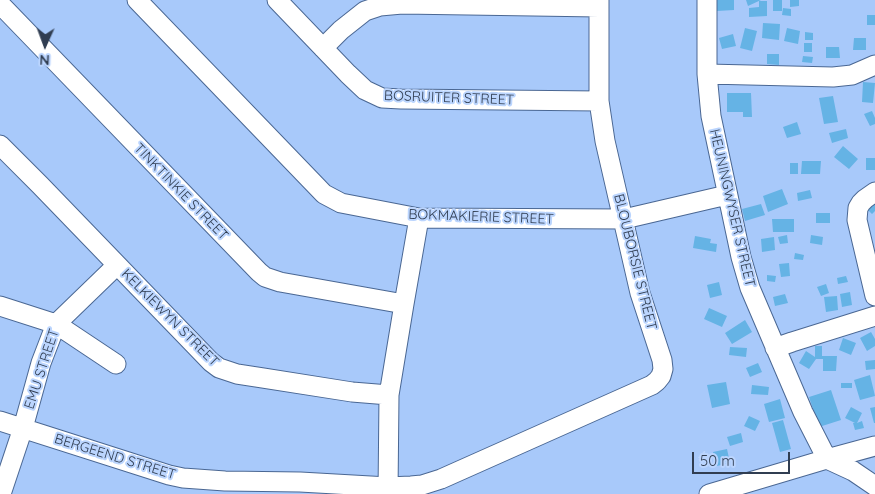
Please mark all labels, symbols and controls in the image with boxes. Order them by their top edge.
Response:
north arrow [20,20,70,70]
text: N [39,51,50,69]
street label: BOSRUITER STREET [384,87,514,109]
street label: HEUNINGWYSER STREET [706,127,758,289]
street label: TINKTINKIE STREET [130,140,232,244]
street label: BLOUBORSIE STREET [610,192,660,332]
street label: BOKMAKIERIE STREET [408,206,554,228]
street label: KELKIEWYN STREET [118,266,222,370]
street label: EMU STREET [21,327,63,411]
street label: BERGEEND STREET [52,431,178,483]
scale bar [695,442,792,474]
text: 50 m [700,451,735,470]

